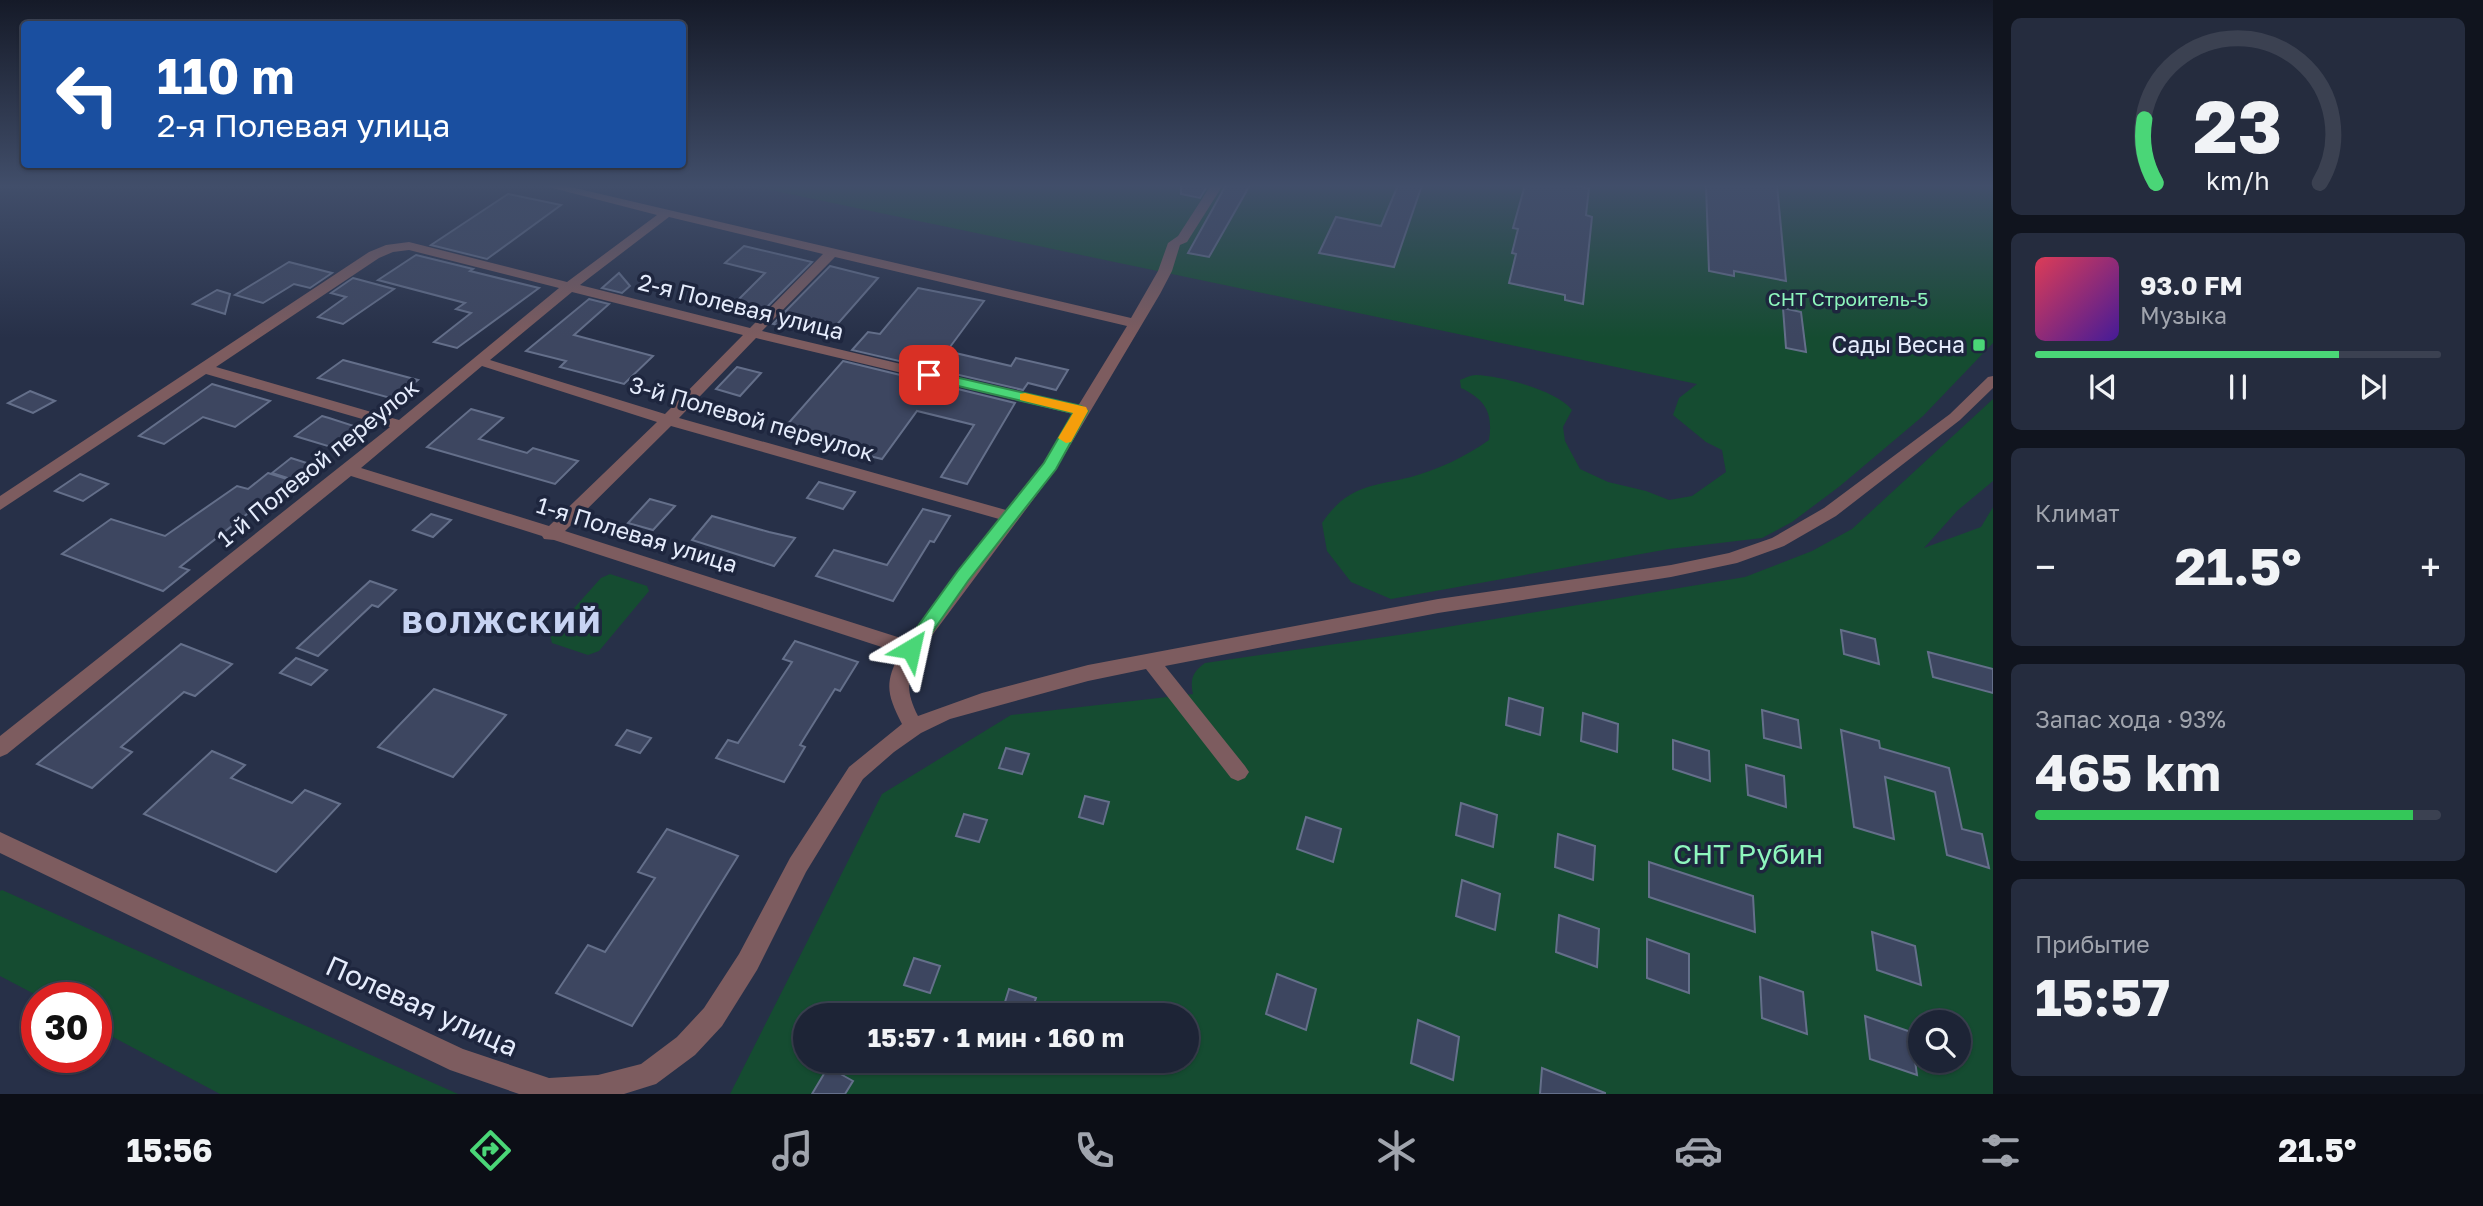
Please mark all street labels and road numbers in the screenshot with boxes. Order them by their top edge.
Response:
street label: 2-я Полевая улица [636,267,847,345]
street label: 3-й Полевой переулок [627,370,878,466]
street label: 1-й Полевой переулок [211,372,424,552]
street label: 1-я Полевая улица [533,490,741,578]
street label: Полевая улица [321,948,523,1063]

